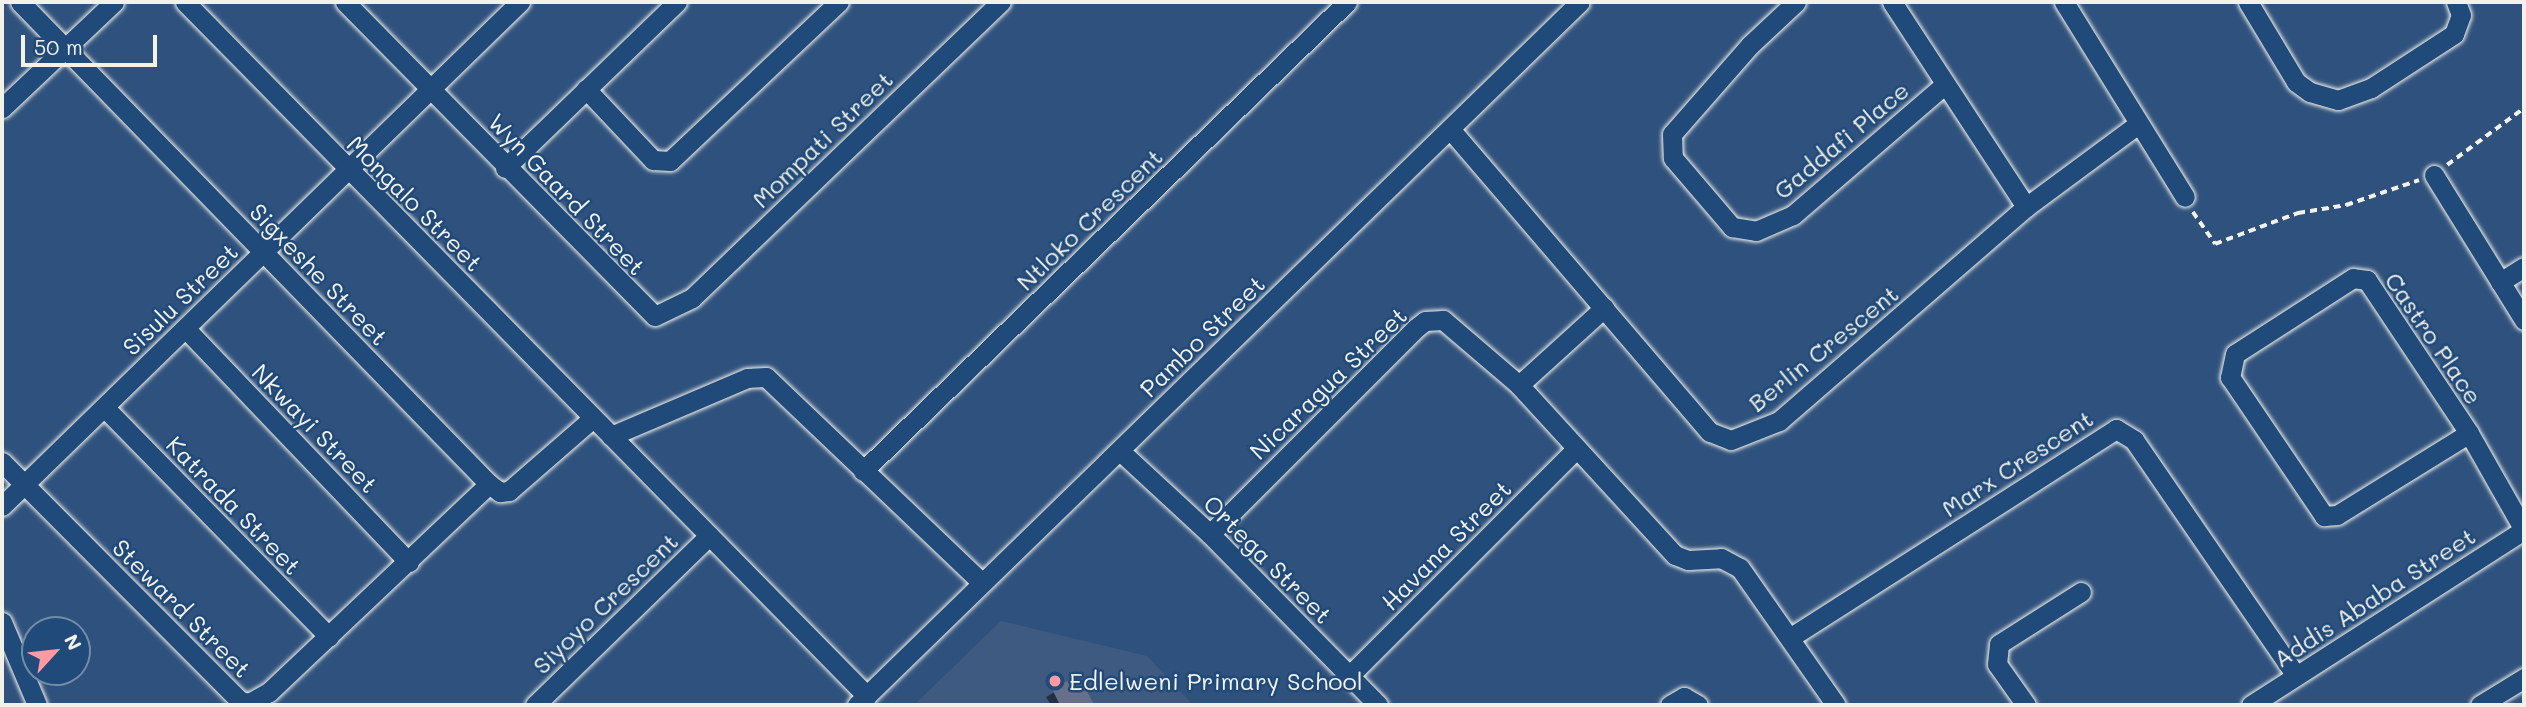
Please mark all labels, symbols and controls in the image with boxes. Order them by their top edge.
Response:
scale bar [24,21,161,65]
text: 50 m [34,33,83,60]
street label: Mompati Street [746,65,898,213]
street label: Gaddafi Place [1768,75,1914,205]
street label: Wyn Gaard Street [482,107,652,281]
street label: Mongalo Street [341,129,489,277]
street label: Ntloko Crescent [1010,142,1168,296]
street label: Sigxeshe Street [244,197,394,351]
street label: Sisulu Street [116,237,244,361]
street label: Castro Place [2379,267,2489,409]
street label: Pambo Street [1134,269,1270,403]
street label: Berlin Crescent [1742,279,1904,417]
street label: Nicaragua Street [1243,301,1413,465]
street label: Nkwayi Street [246,358,384,498]
street label: Marx Crescent [1936,403,2098,523]
street label: Katrada Street [161,430,307,580]
street label: Havana Street [1375,474,1517,616]
street label: Ortega Street [1198,489,1338,629]
street label: Addis Ababa Street [2268,521,2480,673]
street label: Siyoyo Crescent [526,526,684,680]
street label: Steward Street [107,533,257,683]
north arrow [21,616,91,686]
text: N [59,630,88,654]
place label: Edlelweni Primary School [1069,667,1363,695]
marker: Edlelweni Primary School [1047,673,1063,689]

